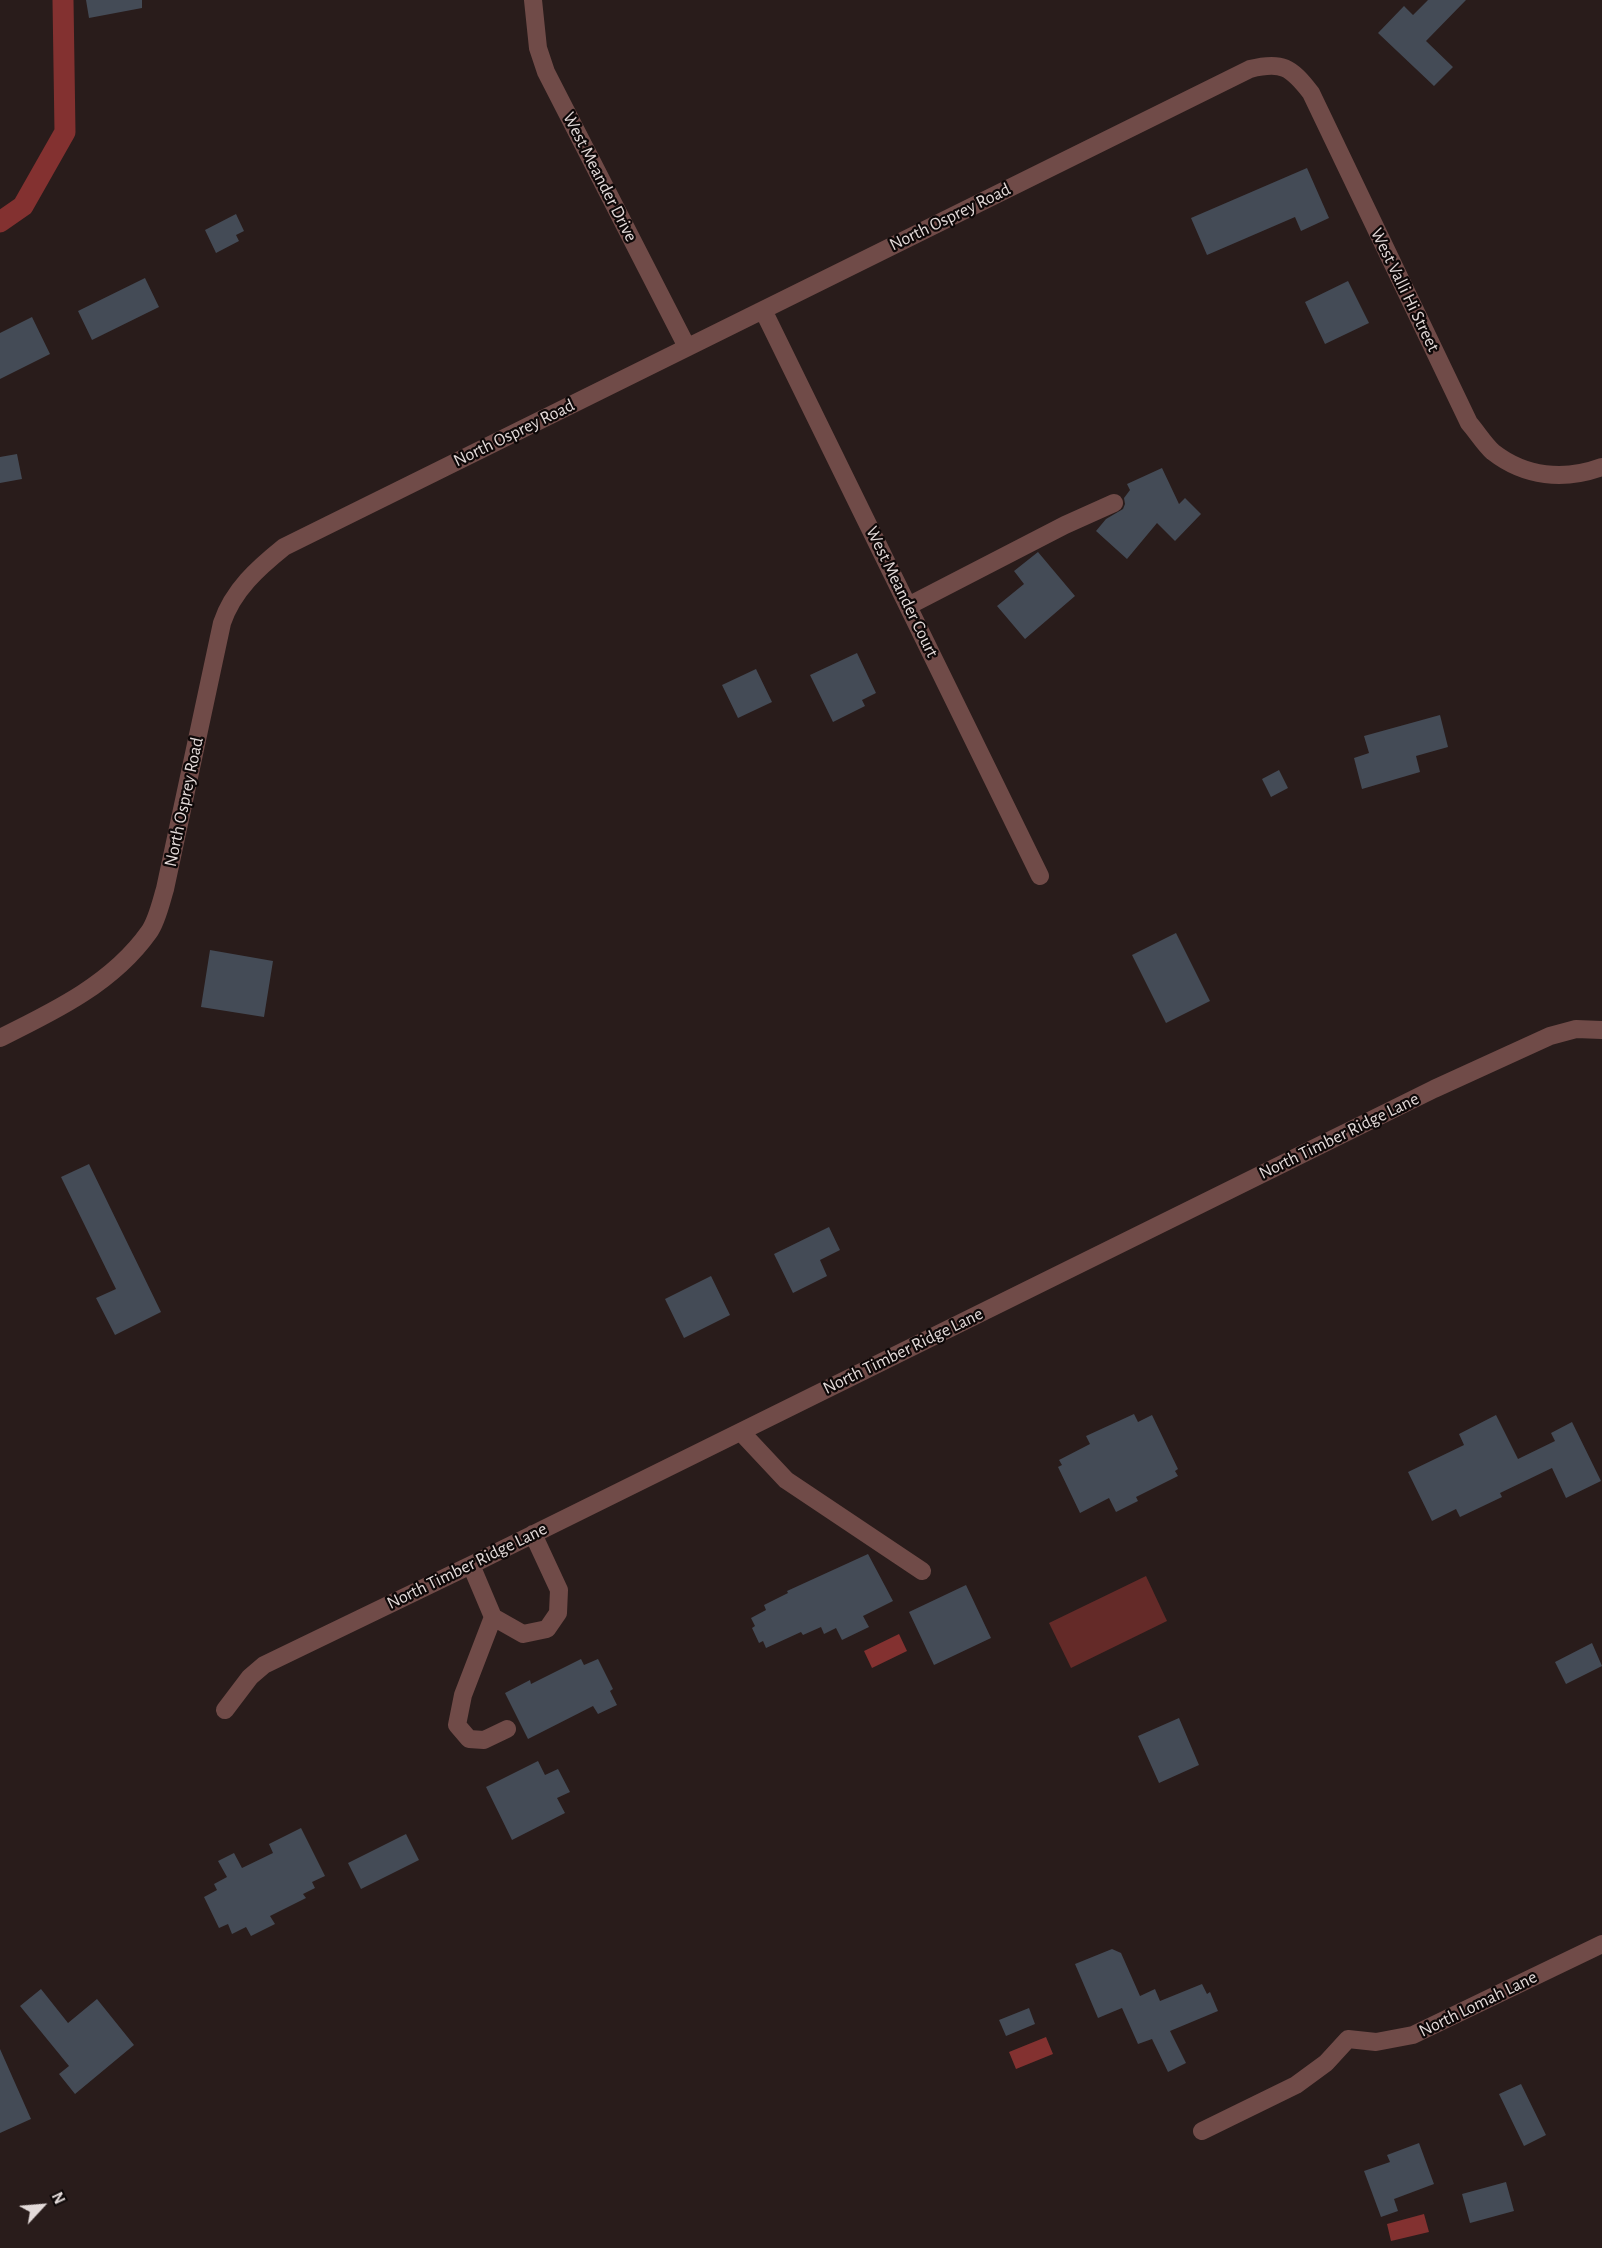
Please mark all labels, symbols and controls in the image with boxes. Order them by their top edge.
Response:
street label: West Meander Drive [558,109,642,245]
street label: North Osprey Road [886,178,1014,256]
street label: West Valli Hi Street [1366,225,1444,355]
street label: North Osprey Road [450,394,578,472]
street label: West Meander Court [861,523,943,661]
street label: North Osprey Road [160,735,208,869]
street label: North Timber Ridge Lane [1255,1088,1423,1184]
street label: North Timber Ridge Lane [819,1303,987,1399]
street label: North Timber Ridge Lane [383,1518,551,1614]
street label: North Lomah Lane [1415,1966,1541,2042]
north arrow [12,2176,72,2236]
text: N [49,2190,68,2207]

